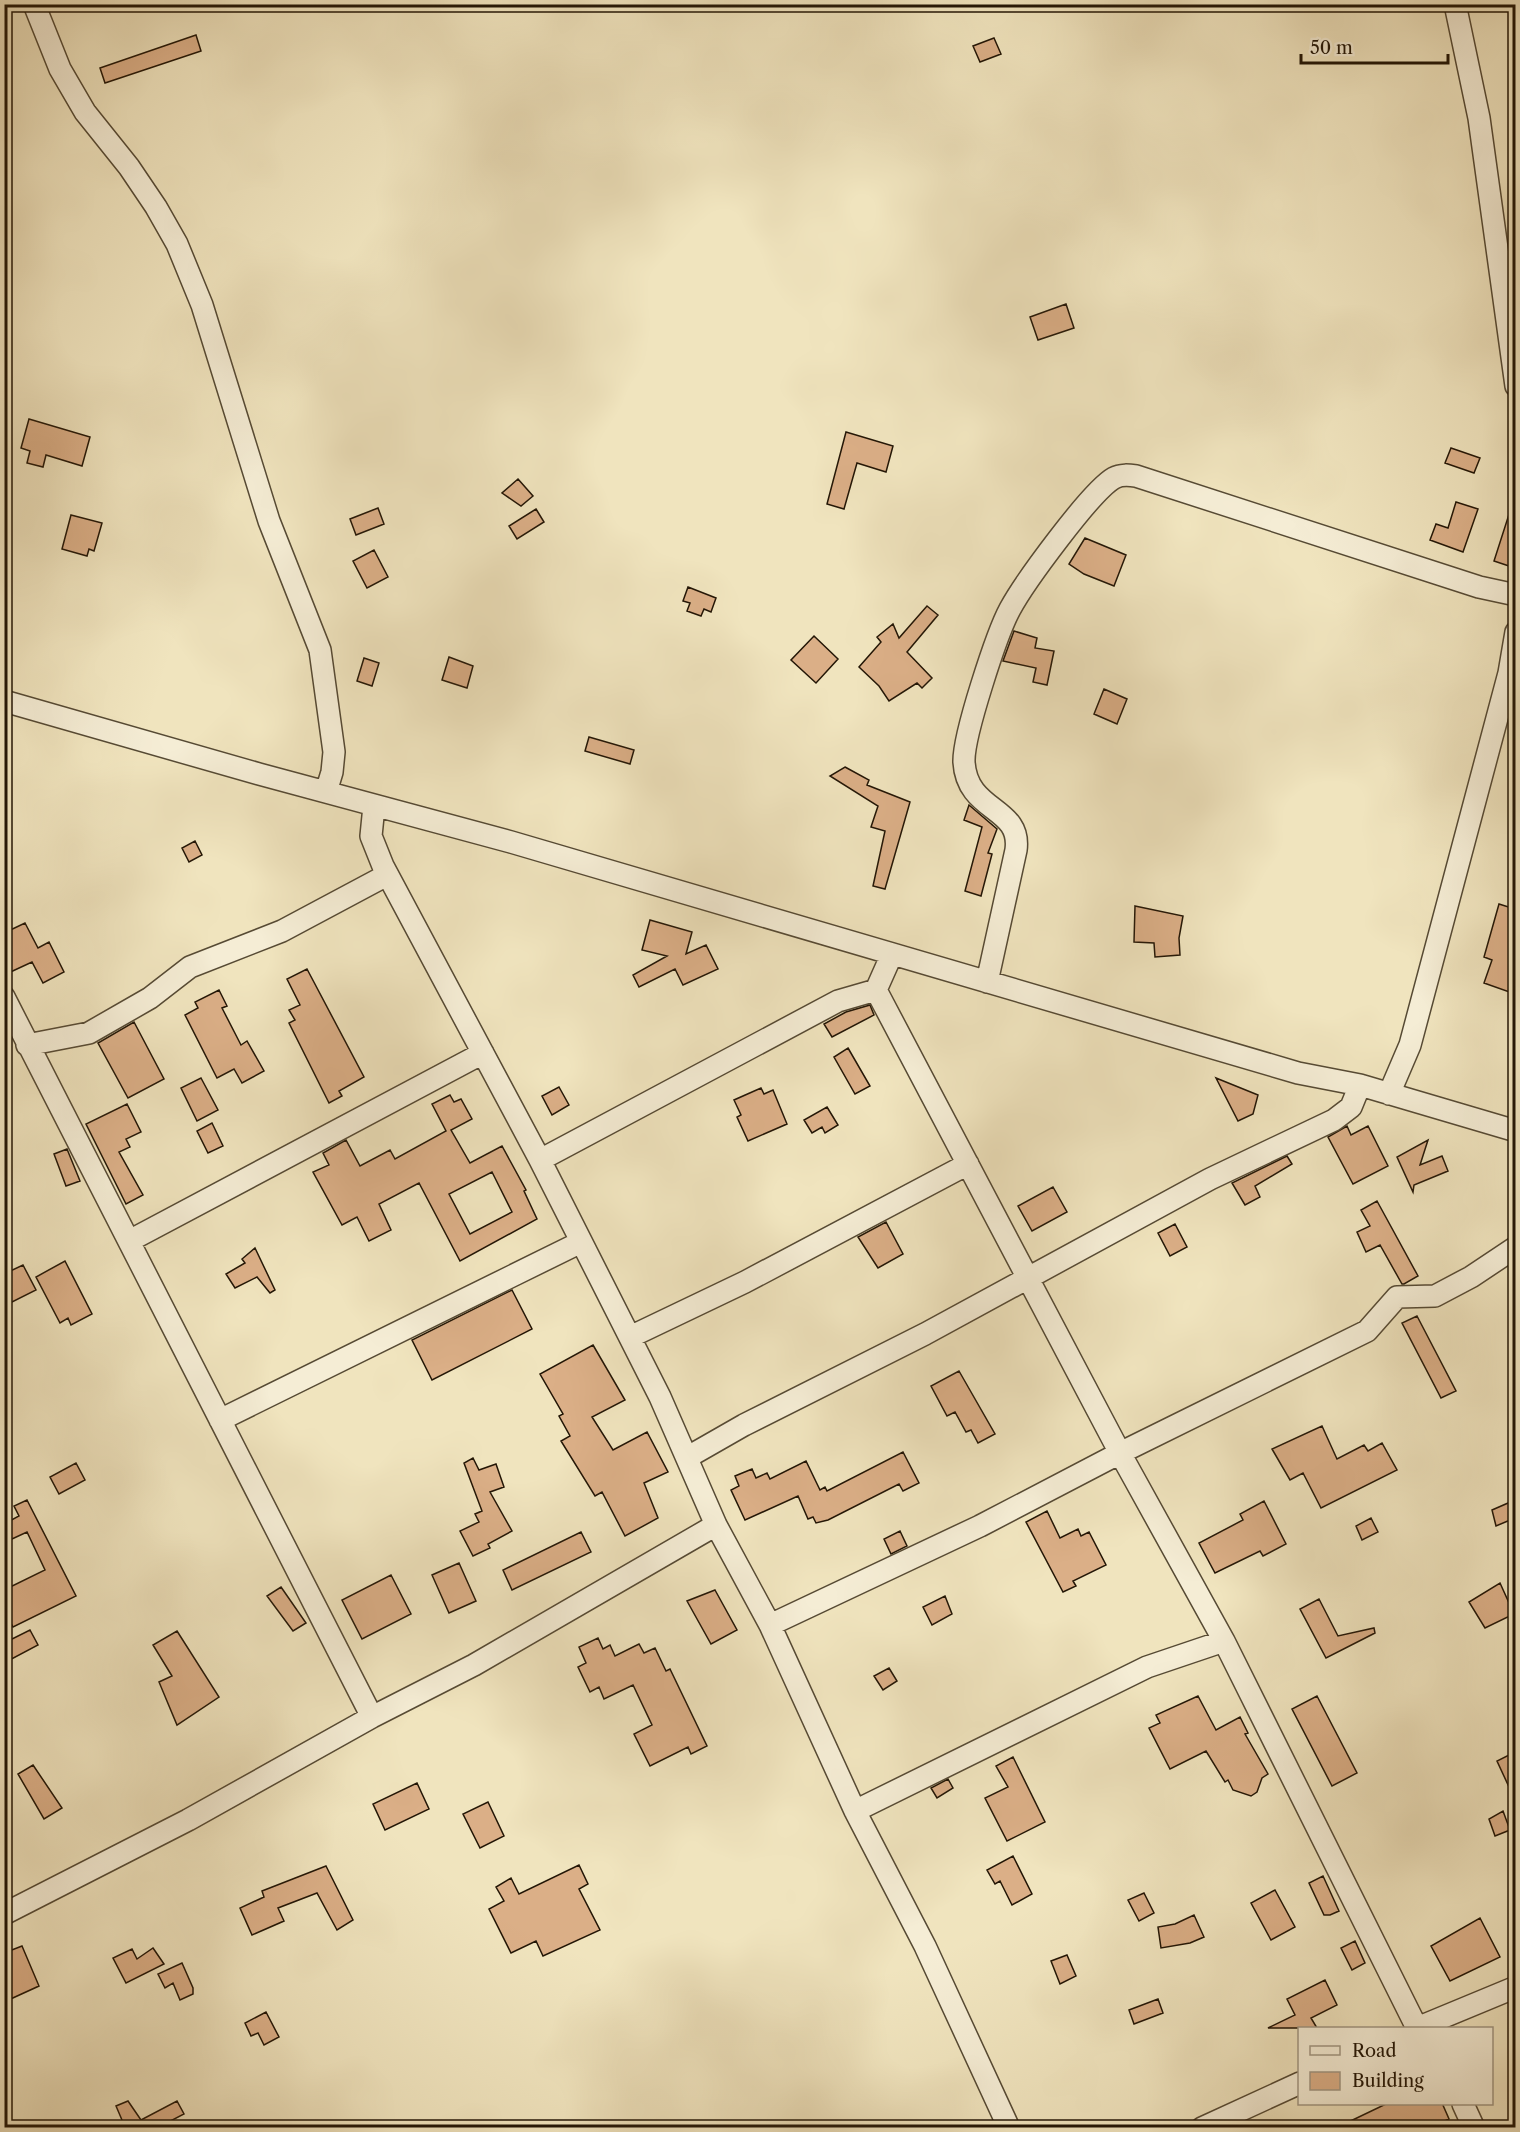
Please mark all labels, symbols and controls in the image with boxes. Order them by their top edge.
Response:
scale bar [1301,27,1448,65]
text: 50 m [1310,37,1353,59]
legend [1298,2027,1493,2105]
text: Road [1352,2040,1397,2062]
text: Building [1352,2070,1424,2092]

